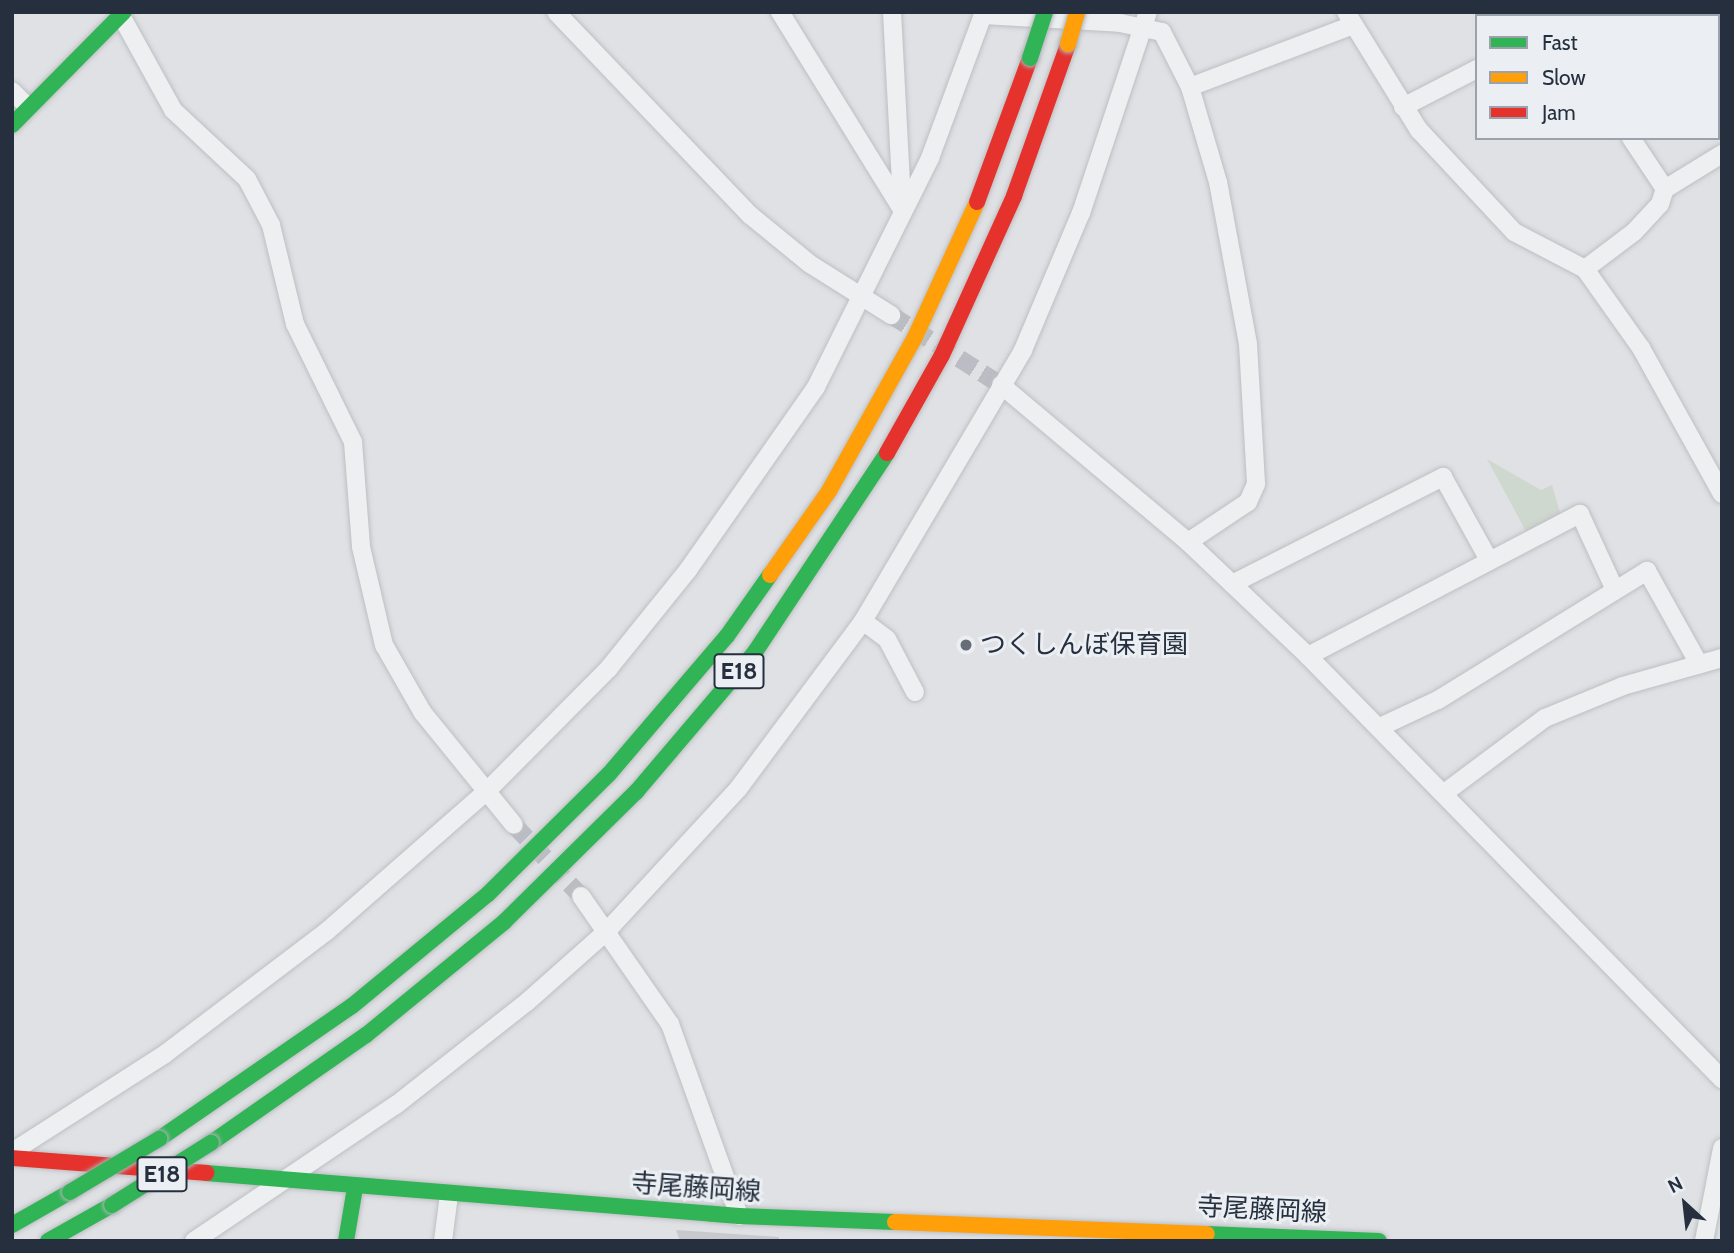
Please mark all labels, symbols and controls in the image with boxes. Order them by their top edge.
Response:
legend [1475,14,1720,140]
text: Fast [1542,30,1578,55]
text: Slow [1542,65,1586,90]
text: Jam [1542,100,1576,125]
place label: つくしんぼ保育園 [980,629,1188,661]
marker: つくしんぼ保育園 [958,637,974,653]
road number: E18 [713,650,765,692]
road number: E18 [136,1154,188,1194]
street label: 寺尾藤岡線 [630,1168,762,1208]
north arrow [1650,1169,1720,1239]
text: N [1664,1172,1686,1198]
street label: 寺尾藤岡線 [1196,1191,1328,1229]

